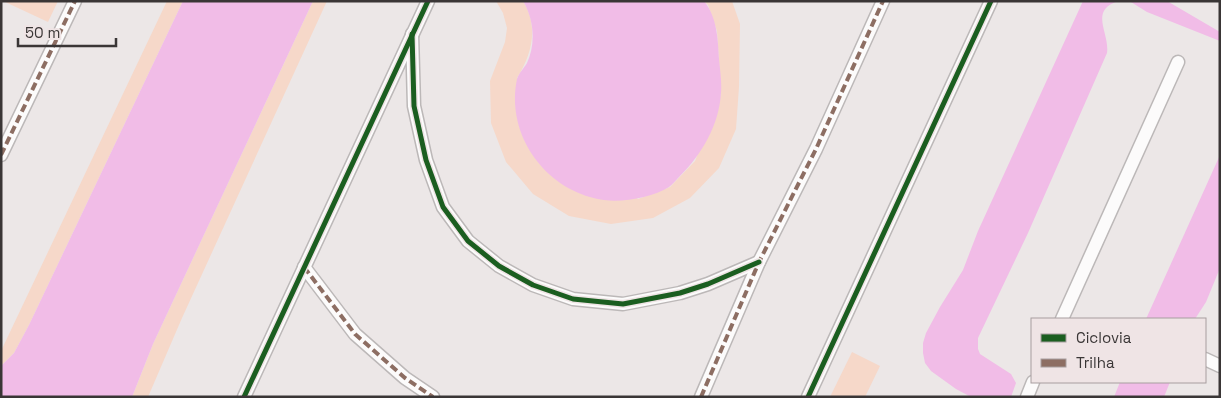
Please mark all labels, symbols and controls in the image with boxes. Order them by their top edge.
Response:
scale bar [18,15,115,47]
text: 50 m [25,23,60,42]
legend [1031,318,1206,383]
text: Ciclovia [1076,328,1132,347]
text: Trilha [1076,353,1115,372]

